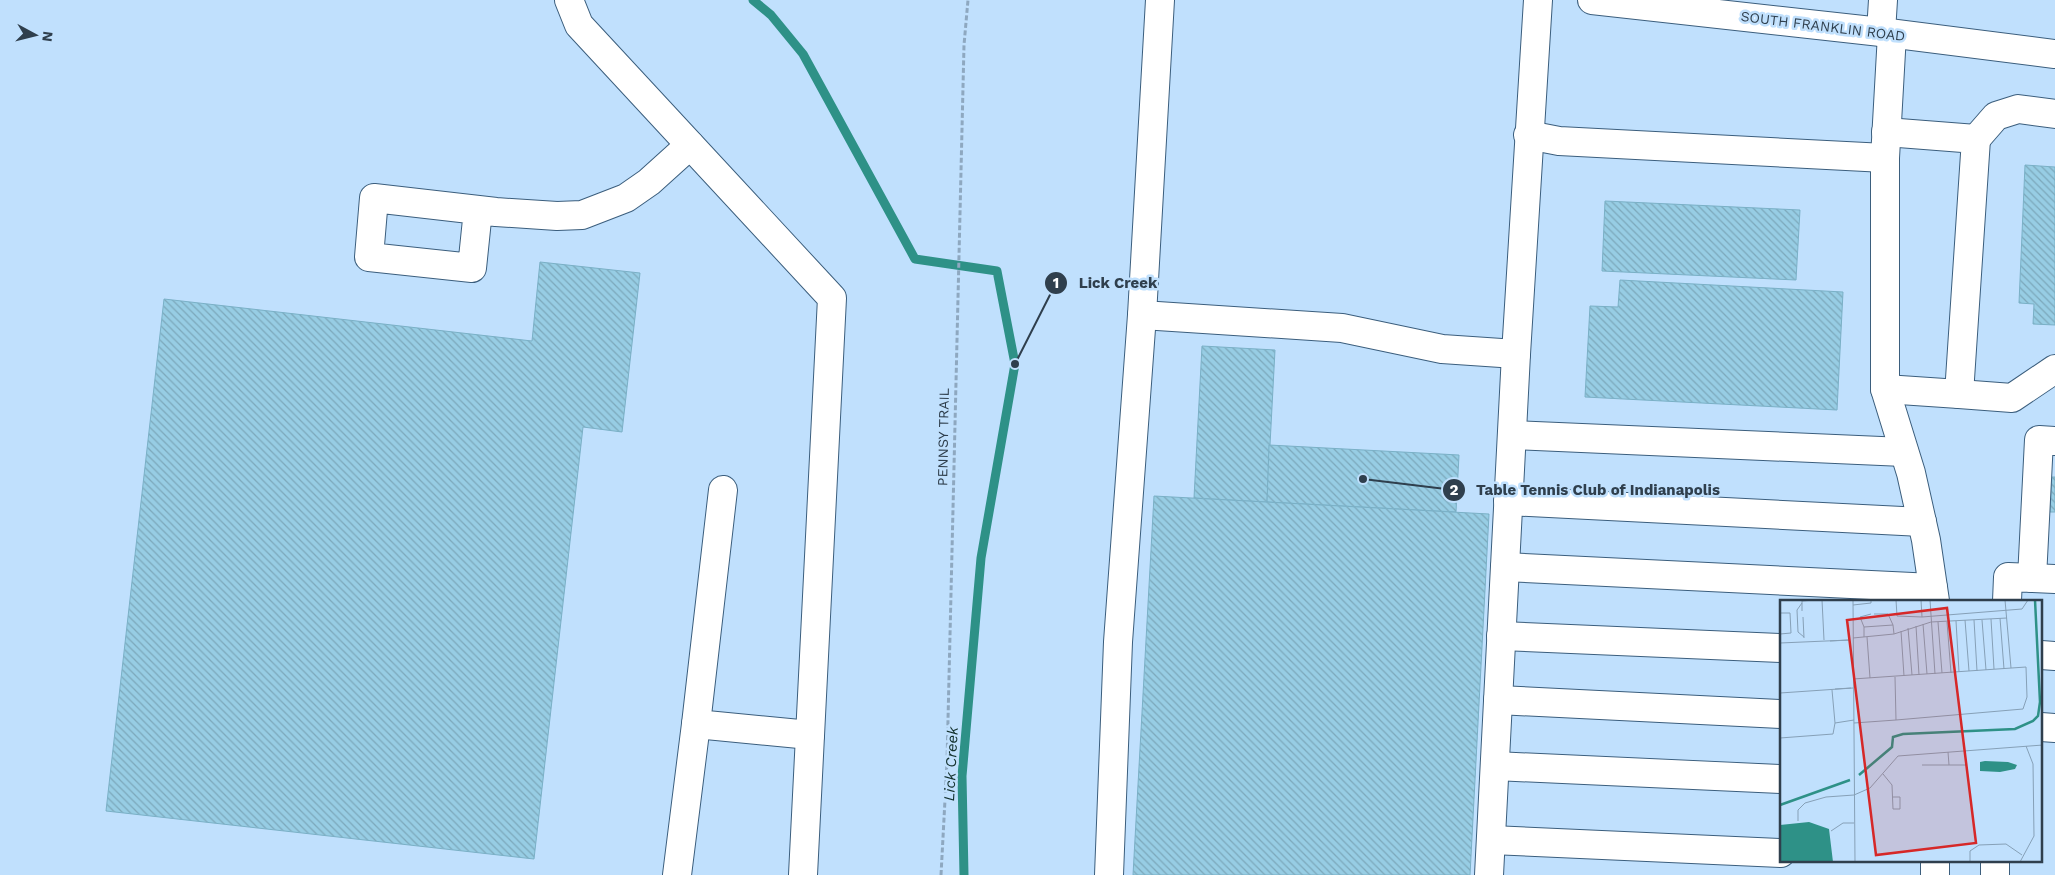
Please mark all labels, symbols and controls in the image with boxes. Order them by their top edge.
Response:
street label: SOUTH FRANKLIN ROAD [1740,8,1906,44]
north arrow [10,10,60,60]
text: N [39,30,56,43]
callout: Lick Creek [1044,268,1168,298]
text: 1 [1053,274,1059,292]
text: Lick Creek [1079,274,1158,292]
street label: PENNSY TRAIL [934,388,952,486]
callout: Table Tennis Club of Indianapolis [1441,475,1731,505]
text: 2 [1450,481,1459,499]
text: Table Tennis Club of Indianapolis [1476,481,1720,499]
inset map [1780,600,2042,862]
water label: Lick Creek [940,725,962,802]

